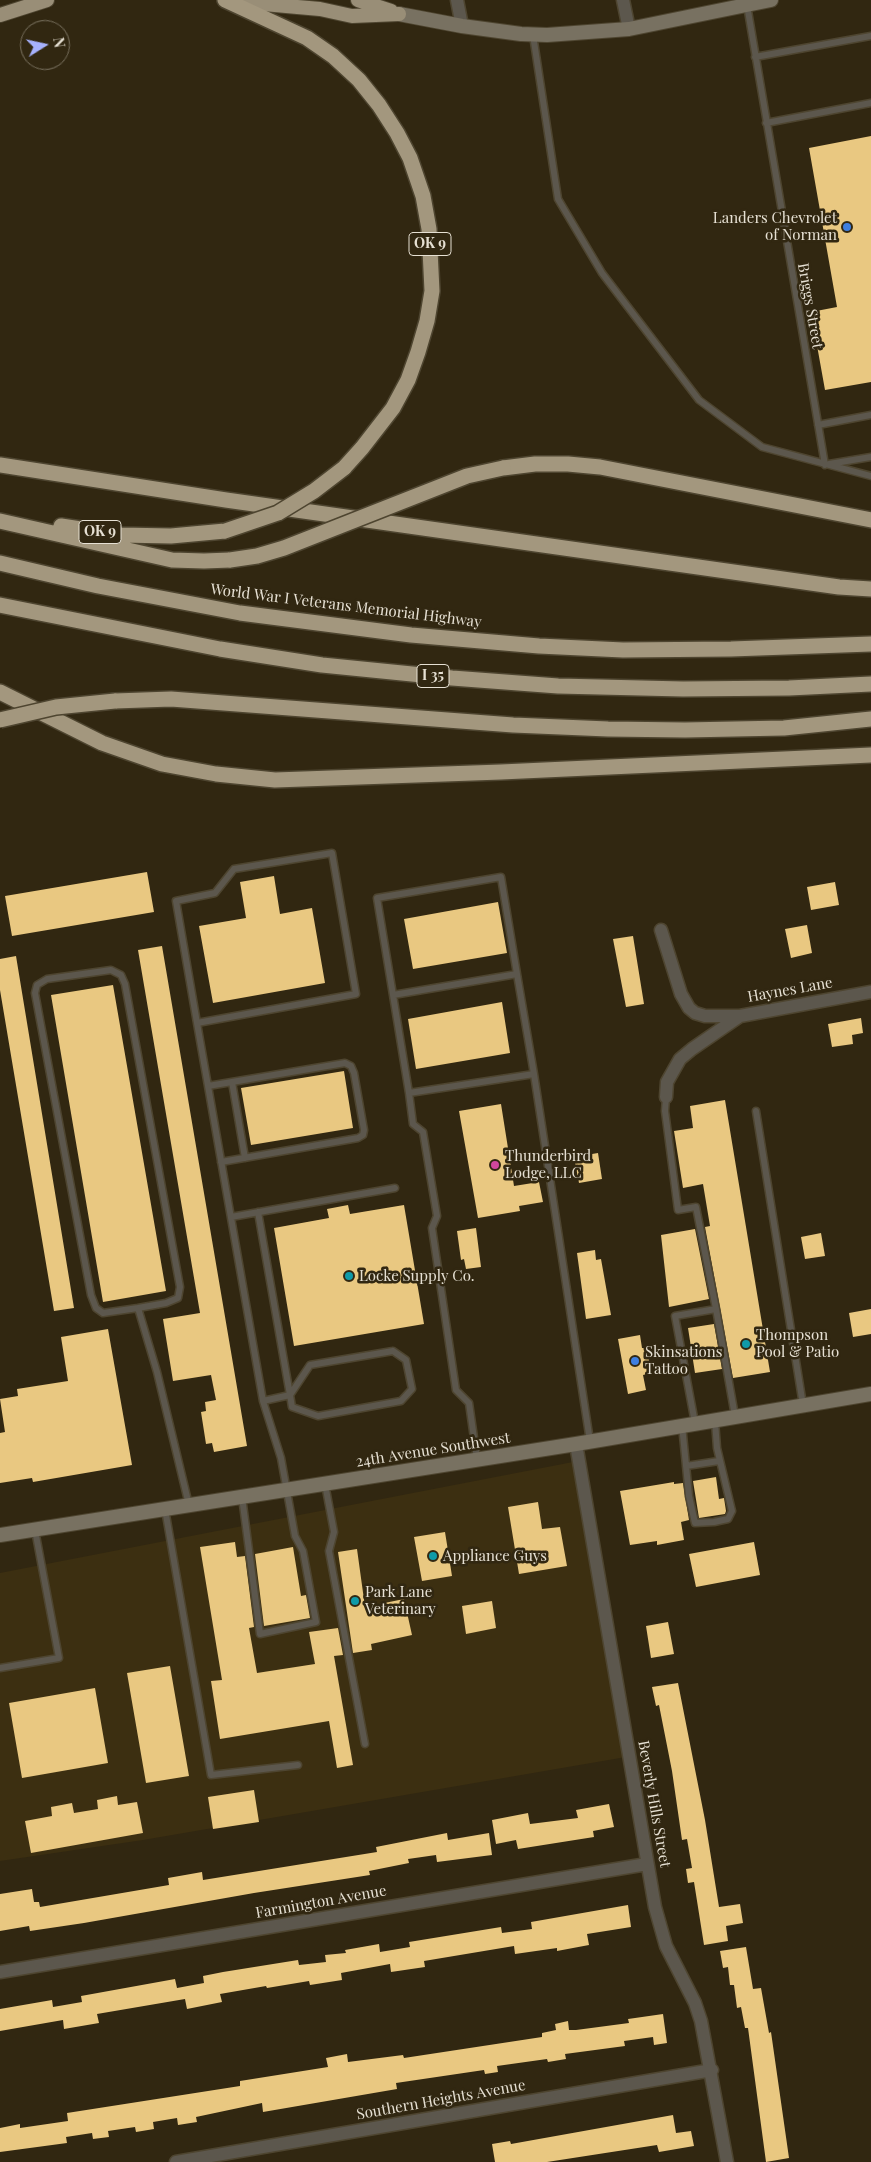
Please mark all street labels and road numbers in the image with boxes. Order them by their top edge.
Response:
road number: OK 9 [409,232,451,255]
street label: Briggs Street [794,262,826,350]
road number: OK 9 [79,520,121,544]
street label: World War I Veterans Memorial Highway [209,580,483,632]
road number: I 35 [417,664,449,688]
street label: Haynes Lane [746,974,834,1006]
street label: 24th Avenue Southwest [355,1429,511,1471]
street label: Beverly Hills Street [634,1739,674,1869]
street label: Farmington Avenue [254,1882,388,1922]
street label: Southern Heights Avenue [355,2076,527,2124]

